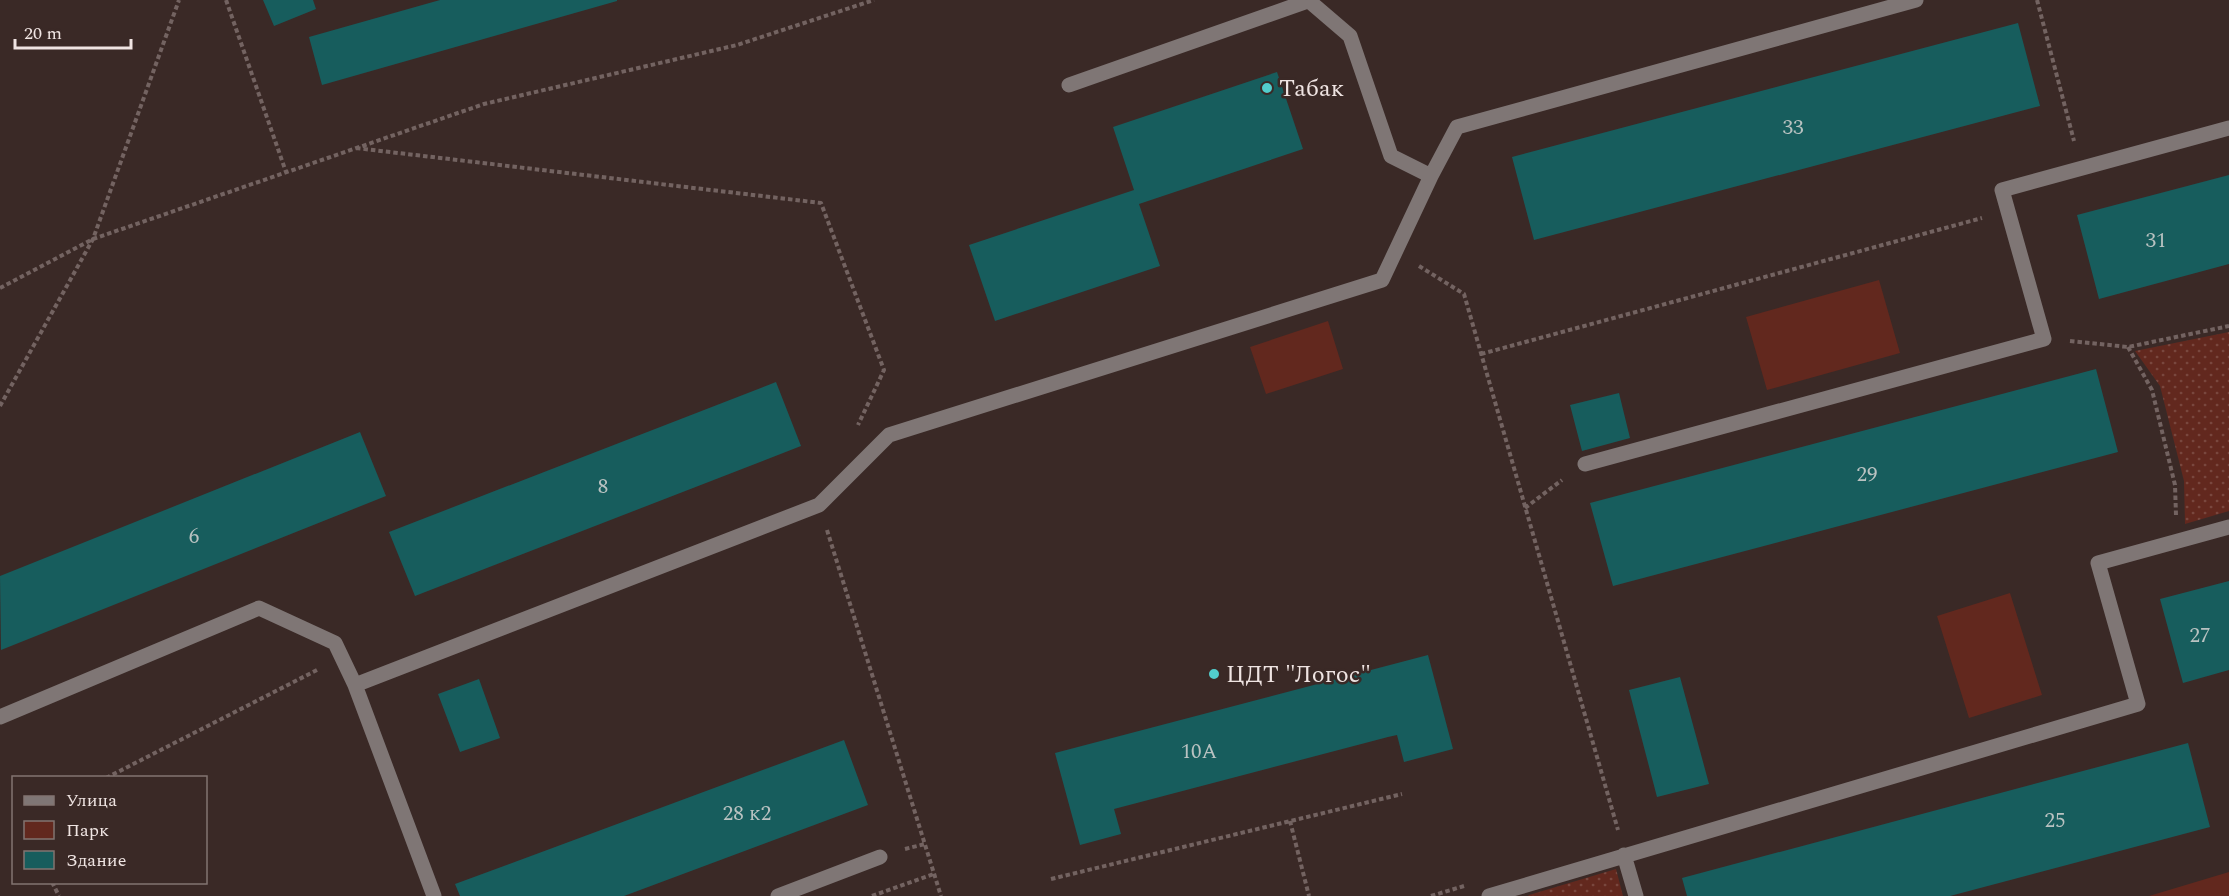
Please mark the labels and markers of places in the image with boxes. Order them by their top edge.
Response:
place label: Табак [1279,71,1344,107]
marker: Табак [1260,81,1274,95]
place label: ЦДТ "Логос" [1226,657,1371,693]
marker: ЦДТ "Логос" [1207,667,1221,681]

